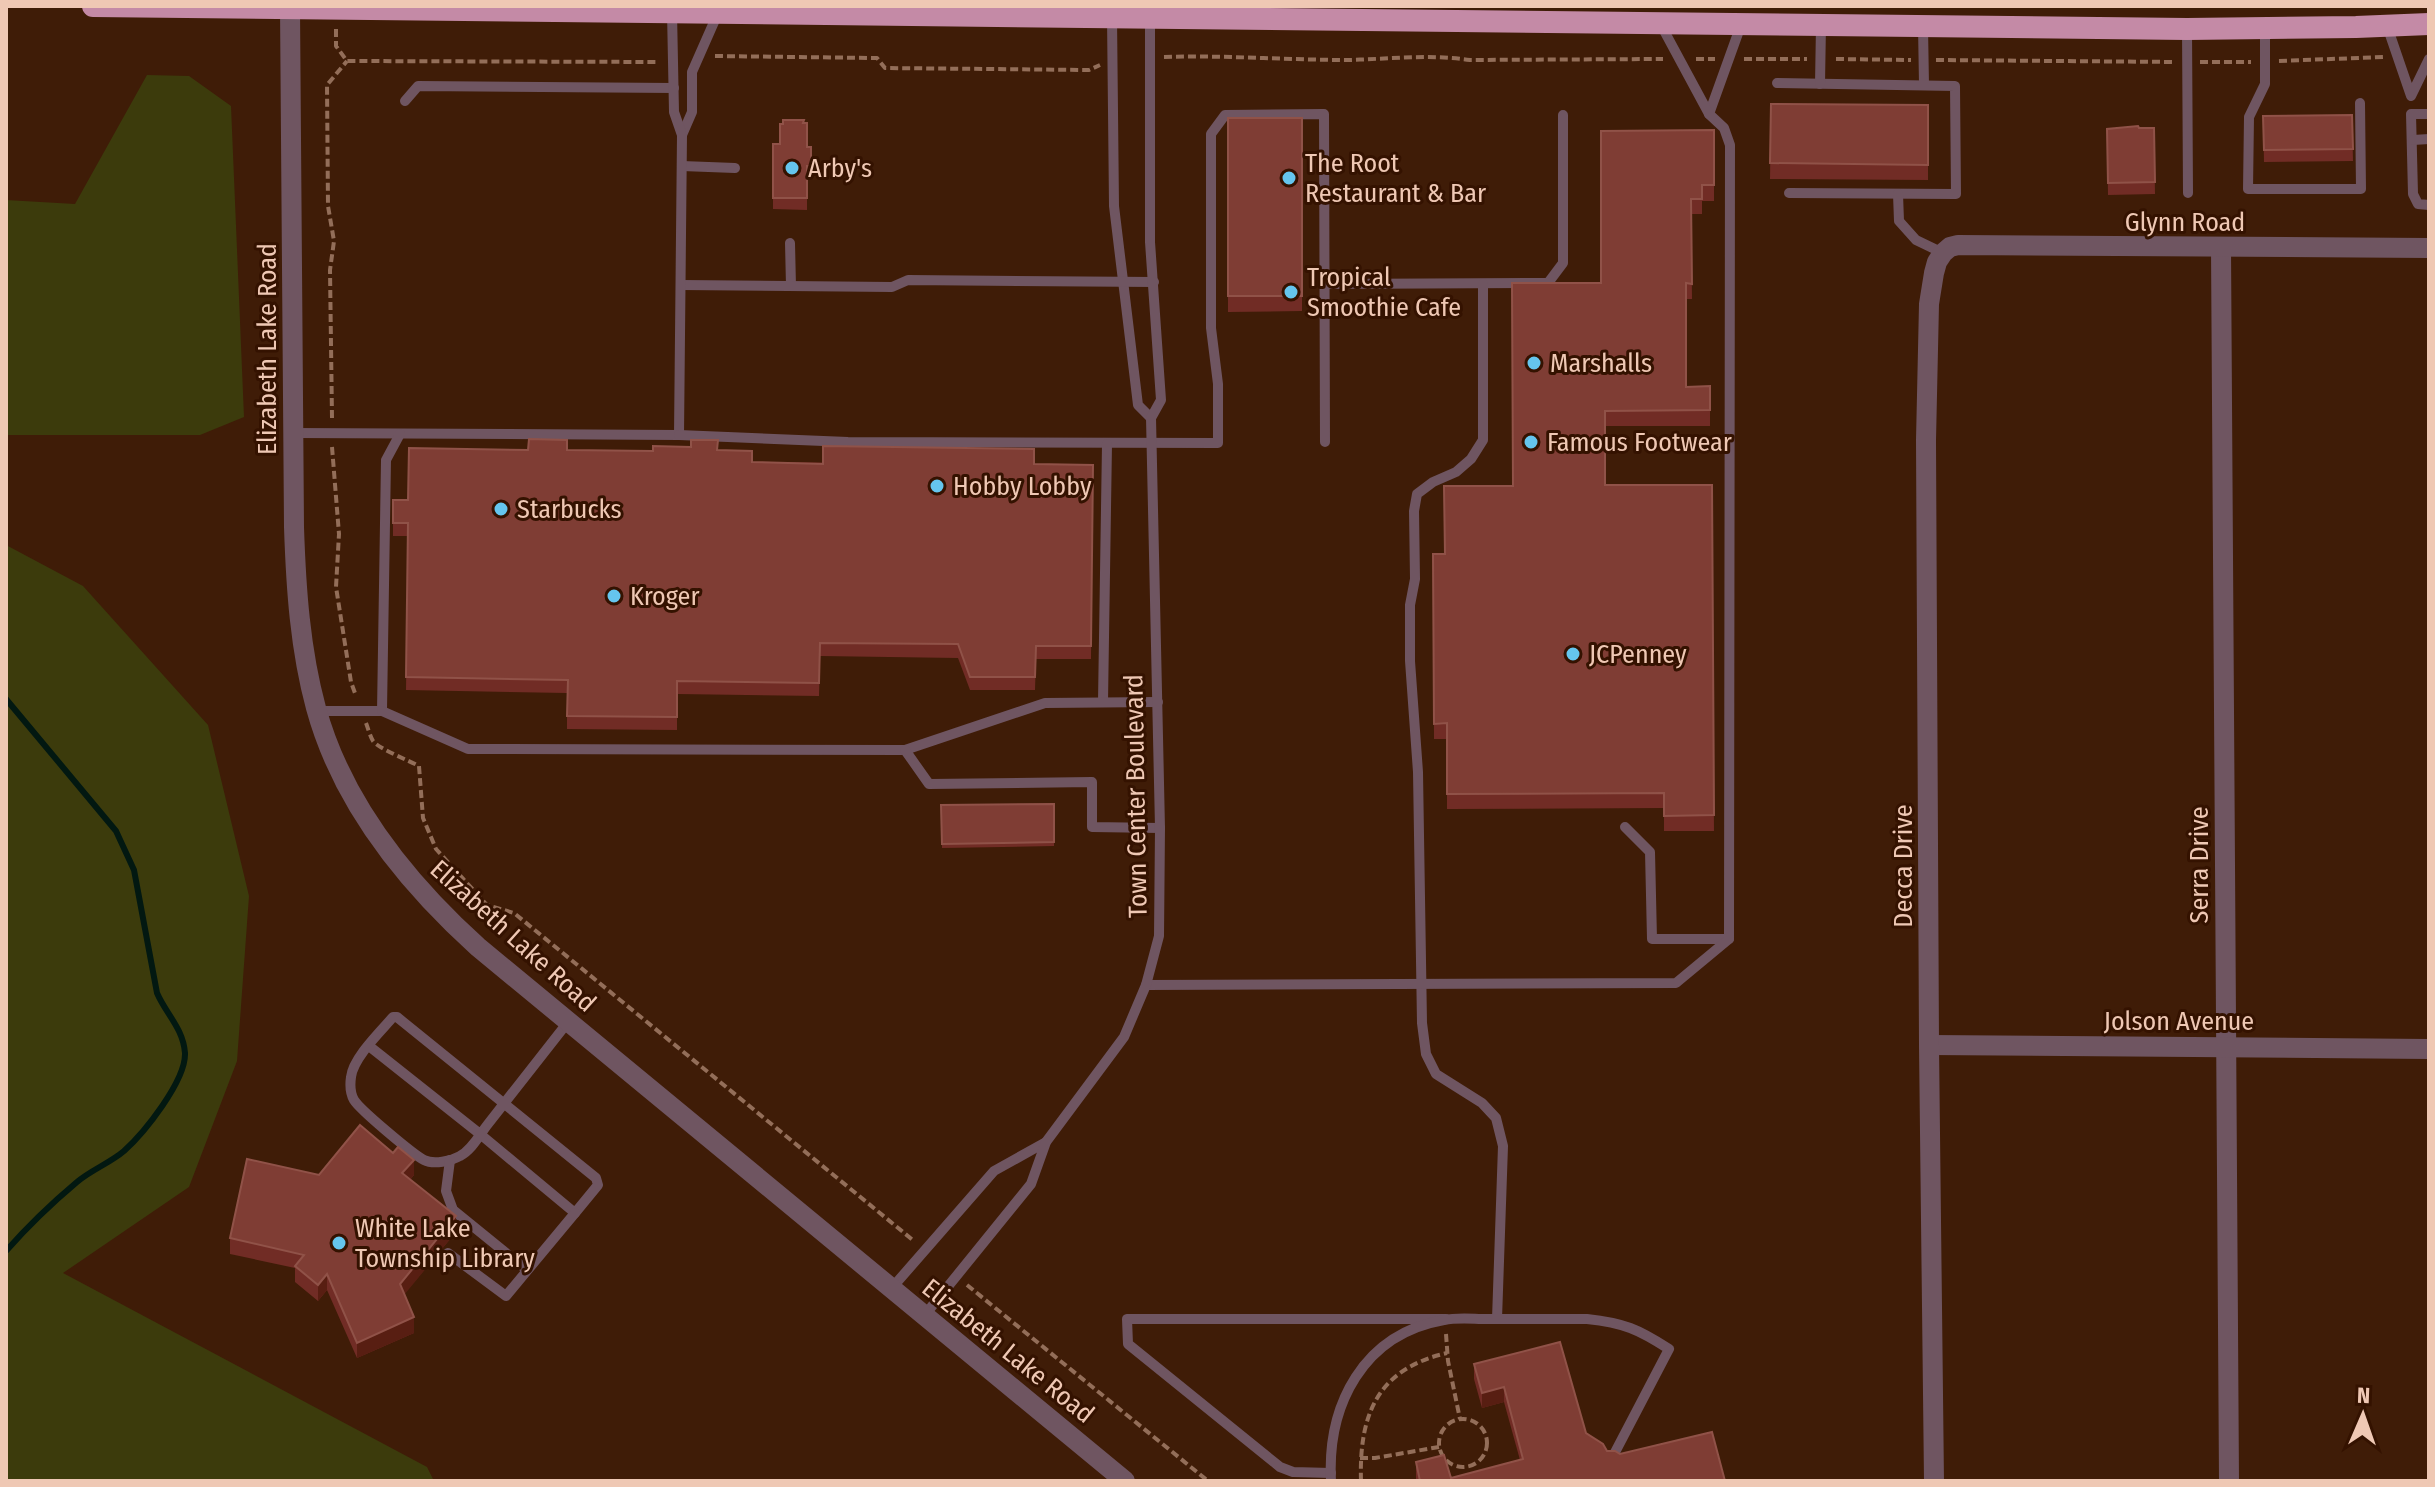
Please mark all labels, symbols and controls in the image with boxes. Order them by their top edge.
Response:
place label: The Root Restaurant & Bar [1305,148,1486,209]
place label: Arby's [808,153,872,184]
marker: Arby's [783,159,801,177]
marker: The Root Restaurant & Bar [1280,169,1298,187]
street label: Glynn Road [2125,207,2245,238]
street label: Elizabeth Lake Road [252,243,283,455]
place label: Tropical Smoothie Cafe [1307,262,1461,323]
marker: Tropical Smoothie Cafe [1282,283,1300,301]
place label: Marshalls [1550,348,1652,379]
marker: Marshalls [1525,354,1543,372]
place label: Famous Footwear [1547,427,1732,458]
marker: Famous Footwear [1522,433,1540,451]
place label: Hobby Lobby [953,471,1092,502]
marker: Hobby Lobby [928,477,946,495]
place label: Starbucks [517,494,622,525]
marker: Starbucks [492,500,510,518]
place label: Kroger [630,581,700,612]
marker: Kroger [605,587,623,605]
place label: JCPenney [1589,639,1687,670]
marker: JCPenney [1564,645,1582,663]
street label: Town Center Boulevard [1118,674,1154,918]
street label: Decca Drive [1888,804,1919,928]
street label: Serra Drive [2184,807,2215,923]
street label: Elizabeth Lake Road [424,854,602,1018]
street label: Jolson Avenue [2104,1006,2254,1037]
place label: White Lake Township Library [355,1213,535,1274]
marker: White Lake Township Library [330,1234,348,1252]
street label: Elizabeth Lake Road [916,1272,1100,1430]
north arrow [2323,1375,2403,1455]
text: N [2357,1382,2371,1409]

